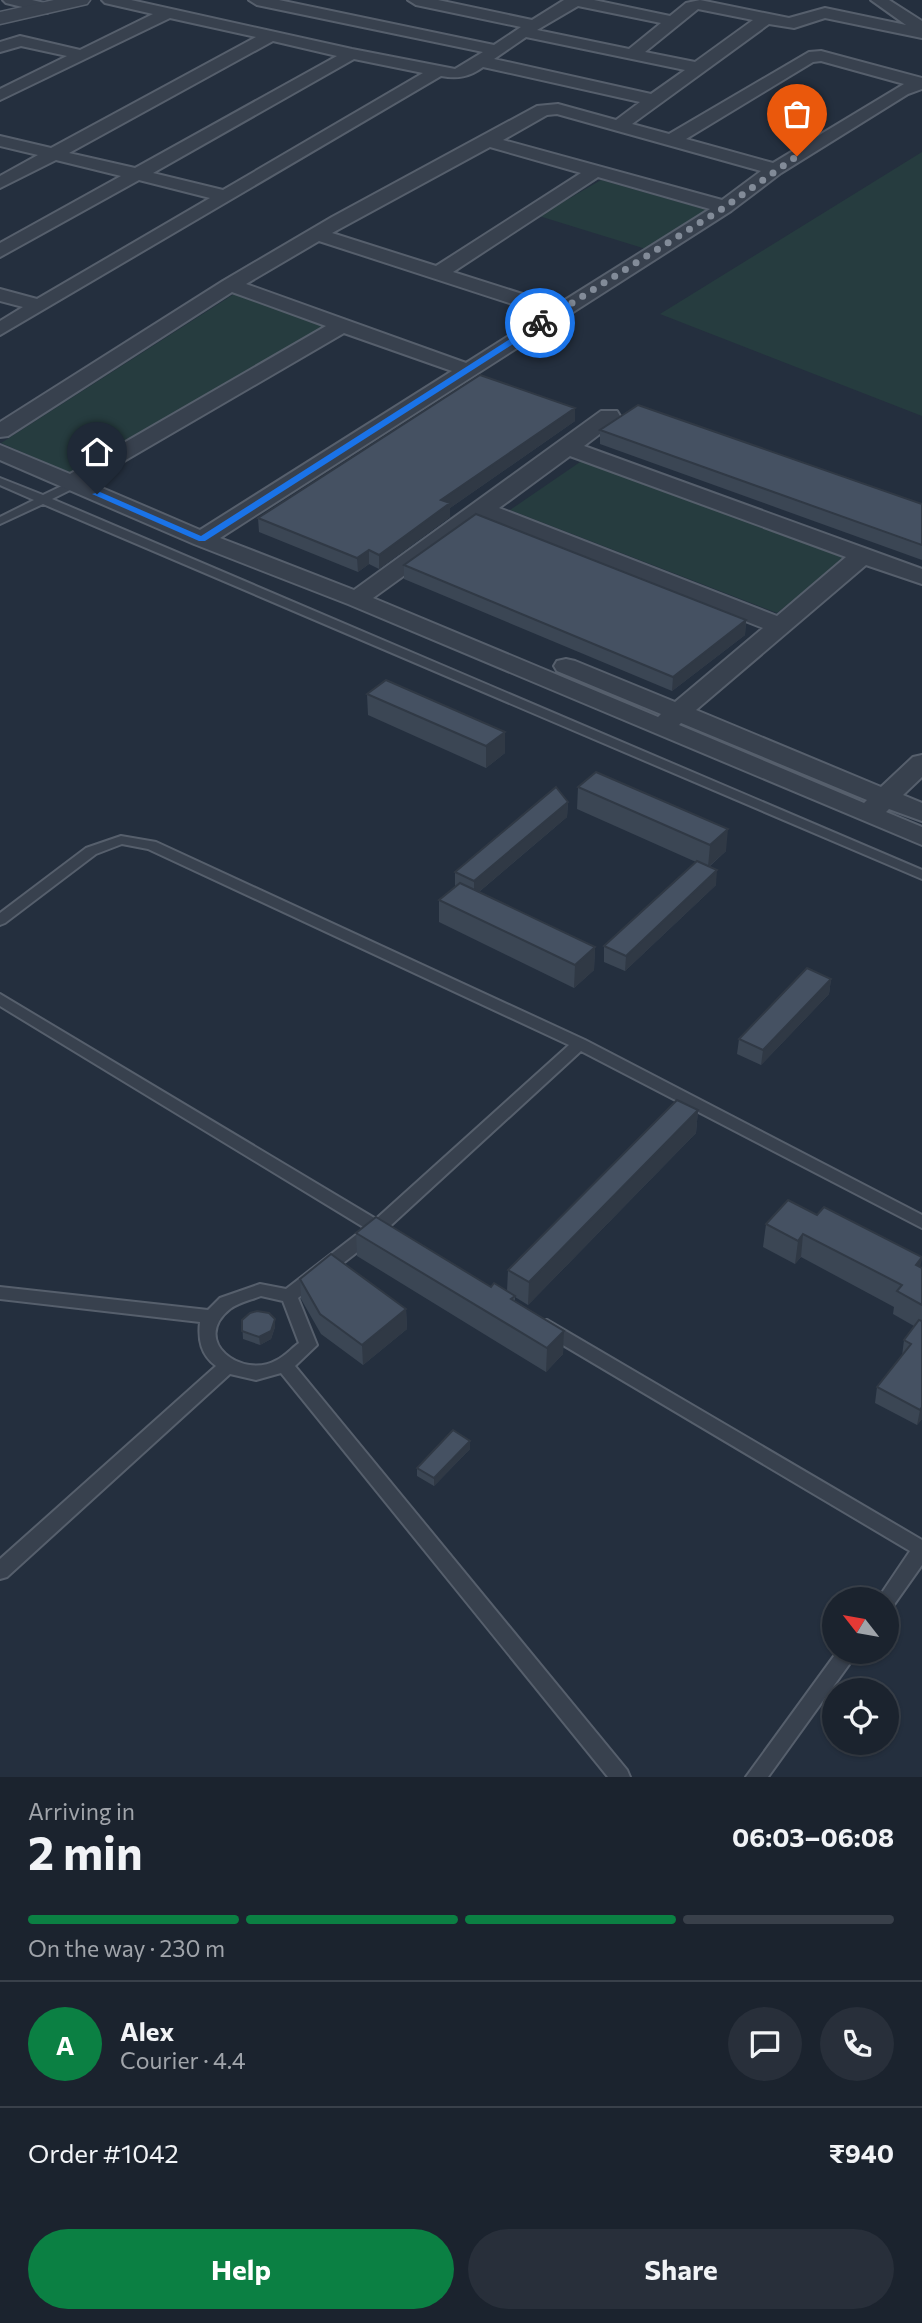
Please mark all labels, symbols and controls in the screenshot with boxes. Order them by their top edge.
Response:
pin [767,84,827,156]
icon: bag [778,95,816,133]
courier [505,288,575,358]
icon: bike [521,304,559,342]
pin [67,422,127,494]
icon: home [78,433,116,471]
north arrow [822,1587,900,1664]
map controls [822,1587,899,1755]
button: locate [822,1678,899,1755]
text: Arriving in [28,1797,135,1825]
text: 06:03–06:08 [732,1821,894,1852]
text: 2 min [28,1823,143,1879]
text: On the way · 230 m [28,1934,225,1962]
button: chat [728,2007,802,2081]
button: phone [820,2007,894,2081]
text: Alex [120,2015,174,2046]
text: A [56,2029,74,2060]
text: Courier · 4.4 [120,2046,246,2074]
text: Order #1042 [28,2137,179,2168]
text: ₹940 [829,2137,894,2168]
button: Help [28,2229,454,2309]
button: Share [468,2229,894,2309]

